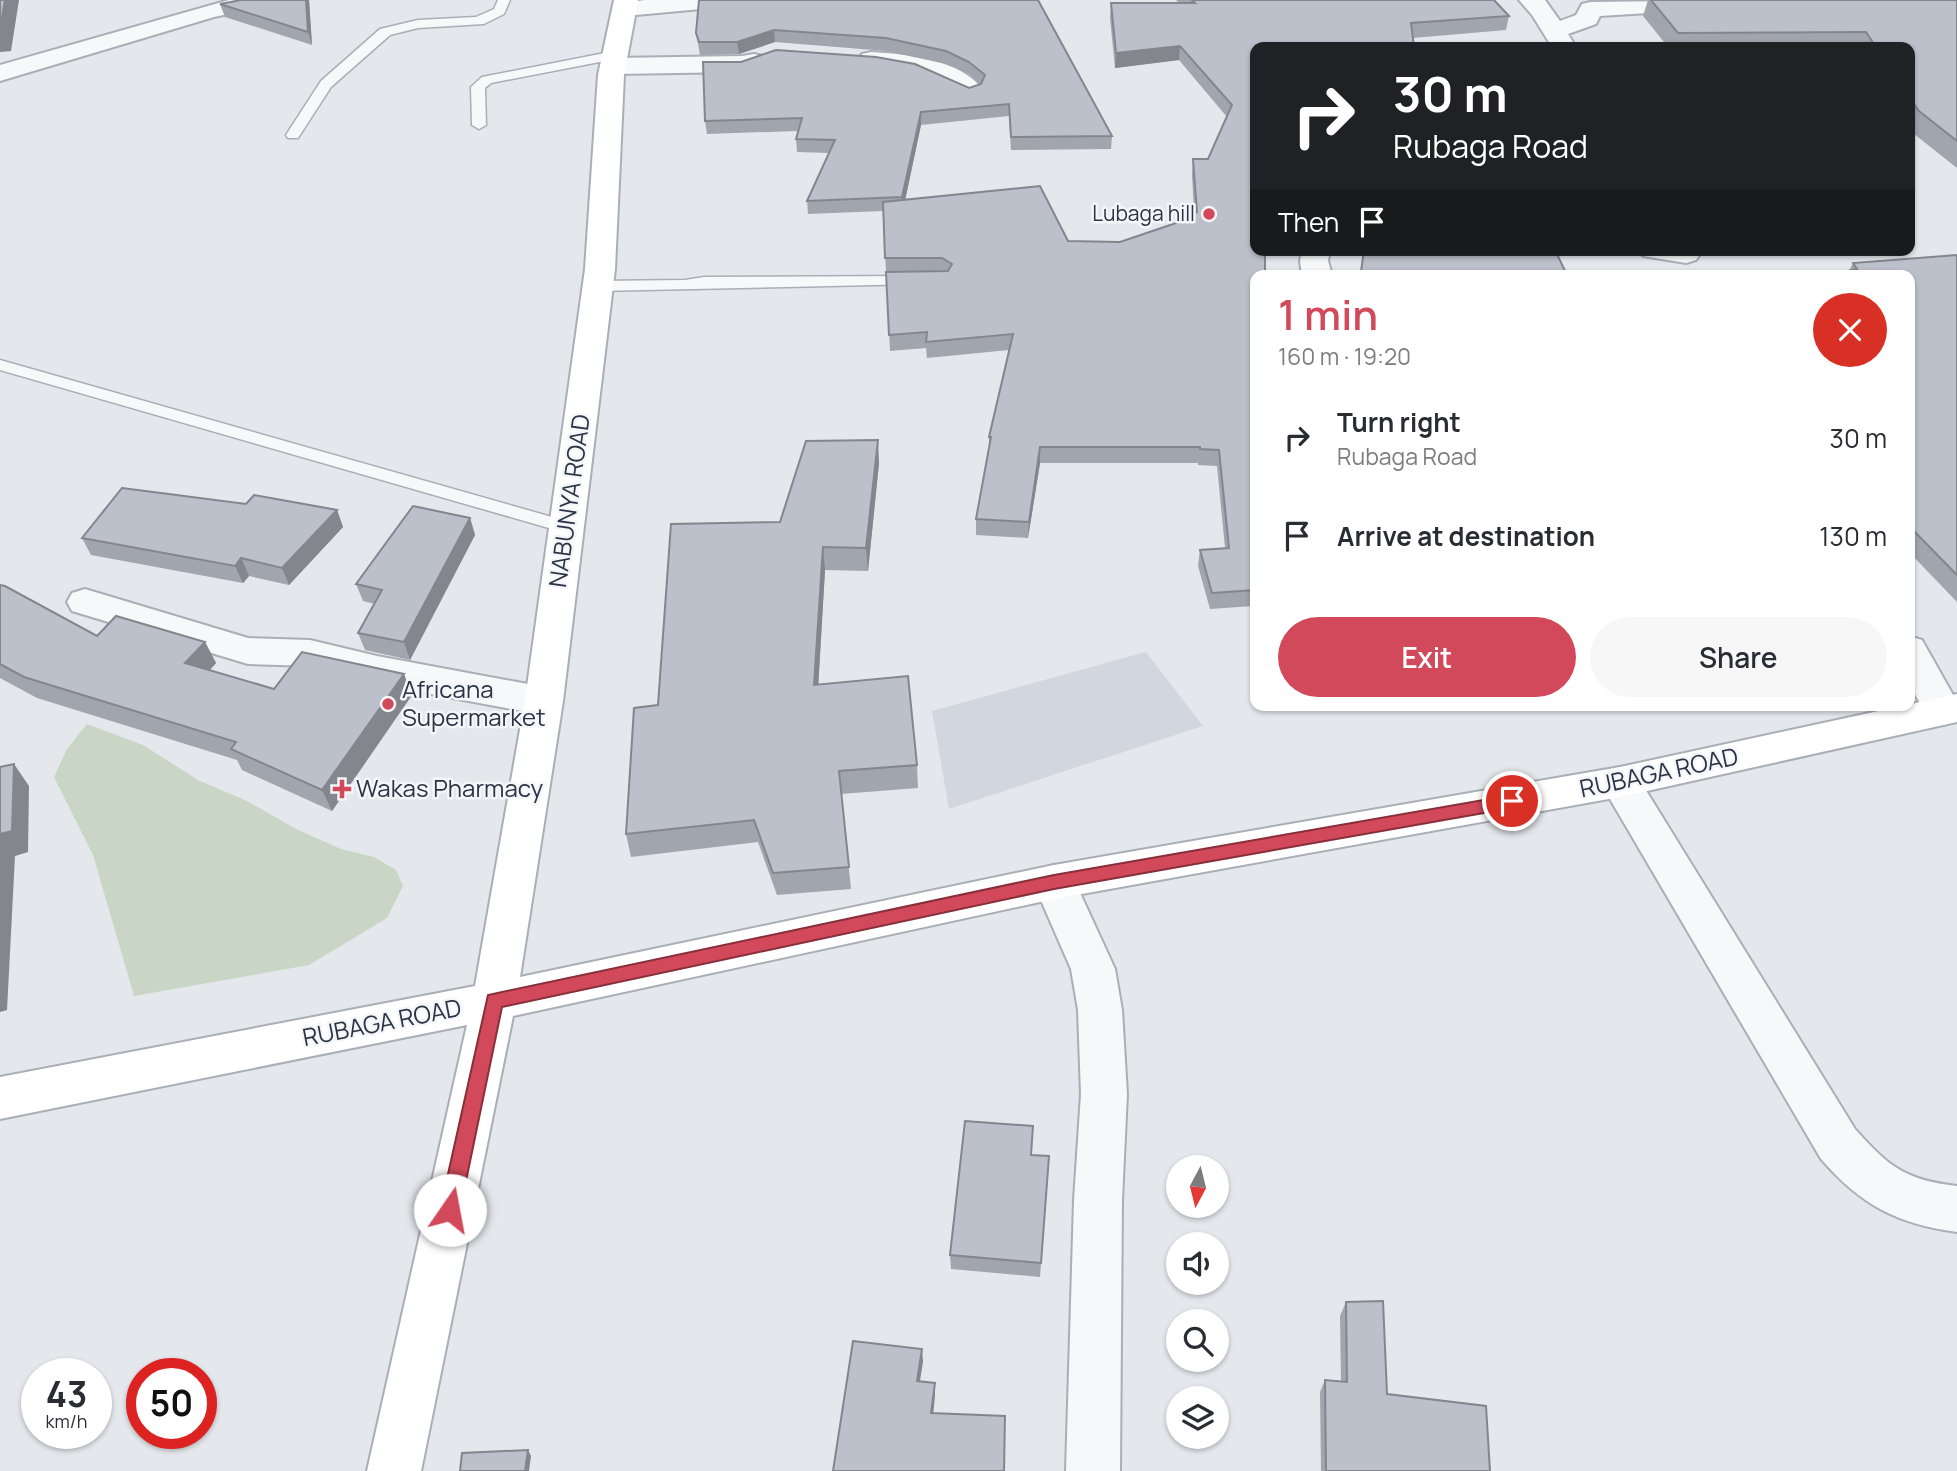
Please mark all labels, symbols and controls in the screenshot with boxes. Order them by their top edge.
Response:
text: 30 m [1393,60,1508,127]
icon: right [1278,70,1369,161]
text: Rubaga Road [1393,124,1588,168]
place label: Lubaga hill [1092,199,1195,227]
icon: arrive [1353,203,1391,241]
text: Then [1278,204,1339,240]
marker: Lubaga hill [1201,206,1217,222]
text: 1 min [1278,285,1378,343]
button: close [1813,293,1887,367]
text: 160 m · 19:20 [1278,340,1411,372]
text: Turn right [1337,404,1461,440]
street label: NABUNYA ROAD [540,412,597,590]
icon: right [1278,419,1316,457]
text: 30 m [1830,420,1887,456]
text: Rubaga Road [1337,440,1477,472]
icon: arrive [1278,517,1316,555]
text: Arrive at destination [1337,518,1595,554]
text: 130 m [1819,518,1887,554]
button: Exit [1278,617,1576,697]
button: Share [1590,617,1887,697]
place label: Africana Supermarket [402,672,546,733]
marker: Africana Supermarket [380,696,396,712]
street label: RUBAGA ROAD [1576,739,1741,804]
place label: Wakas Pharmacy [356,771,544,804]
pin [1482,771,1542,831]
marker: Wakas Pharmacy [334,781,350,797]
icon: arrive [1493,782,1531,820]
street label: RUBAGA ROAD [299,990,464,1053]
north arrow [1166,1155,1228,1218]
map controls [1166,1155,1229,1449]
position arrow [413,1173,487,1247]
button: sound [1166,1232,1229,1295]
button: search [1166,1309,1229,1372]
speed limit sign: 50 [126,1358,217,1449]
text: 43 [46,1370,87,1418]
button: layers [1166,1386,1229,1449]
text: km/h [46,1409,87,1433]

